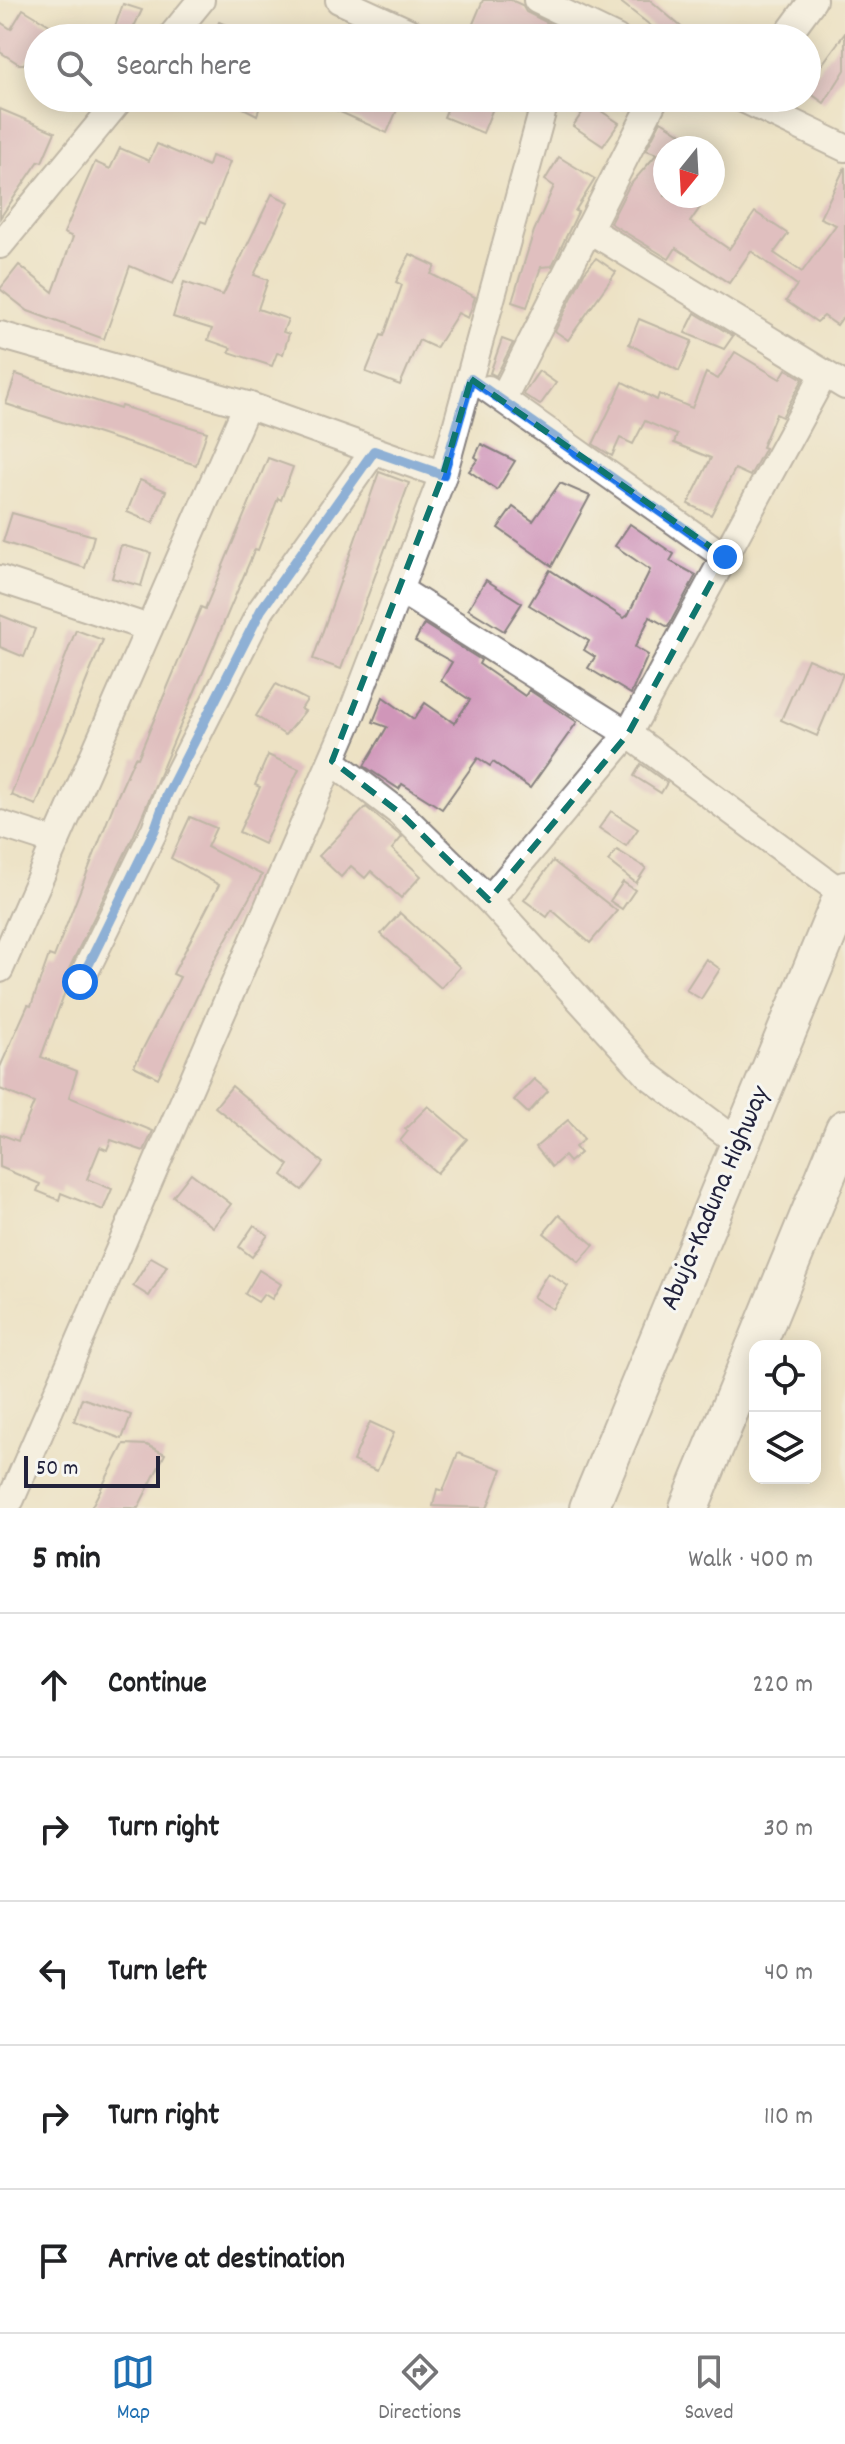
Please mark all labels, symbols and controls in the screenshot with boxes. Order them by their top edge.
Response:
search box [24,24,821,112]
icon: search [52,46,96,90]
text: Search here [116,47,252,90]
north arrow [653,136,725,208]
route end [707,539,743,575]
route start [62,964,98,1000]
street label: Abuja-Kaduna Highway [652,1080,783,1317]
map controls [749,1340,821,1484]
button: locate [749,1340,821,1412]
button: layers [749,1412,821,1484]
scale bar [24,1452,160,1488]
text: 50 m [36,1454,78,1485]
text: 5 min [32,1536,101,1585]
text: Walk · 400 m [688,1542,813,1579]
icon: ahead [32,1663,76,1707]
text: Continue [108,1664,207,1707]
text: 220 m [752,1667,813,1704]
icon: right [32,1807,76,1851]
text: Turn right [108,1808,219,1851]
text: 30 m [763,1811,813,1848]
icon: left [32,1951,76,1995]
text: Turn left [108,1952,207,1995]
text: 40 m [764,1955,813,1992]
icon: right [32,2095,76,2139]
text: Turn right [108,2096,219,2139]
text: 110 m [764,2099,813,2136]
icon: arrive [32,2239,76,2283]
text: Arrive at destination [108,2240,345,2283]
tab: Map [111,2350,155,2429]
tab: Directions [378,2350,462,2429]
tab: Saved [684,2350,734,2429]

